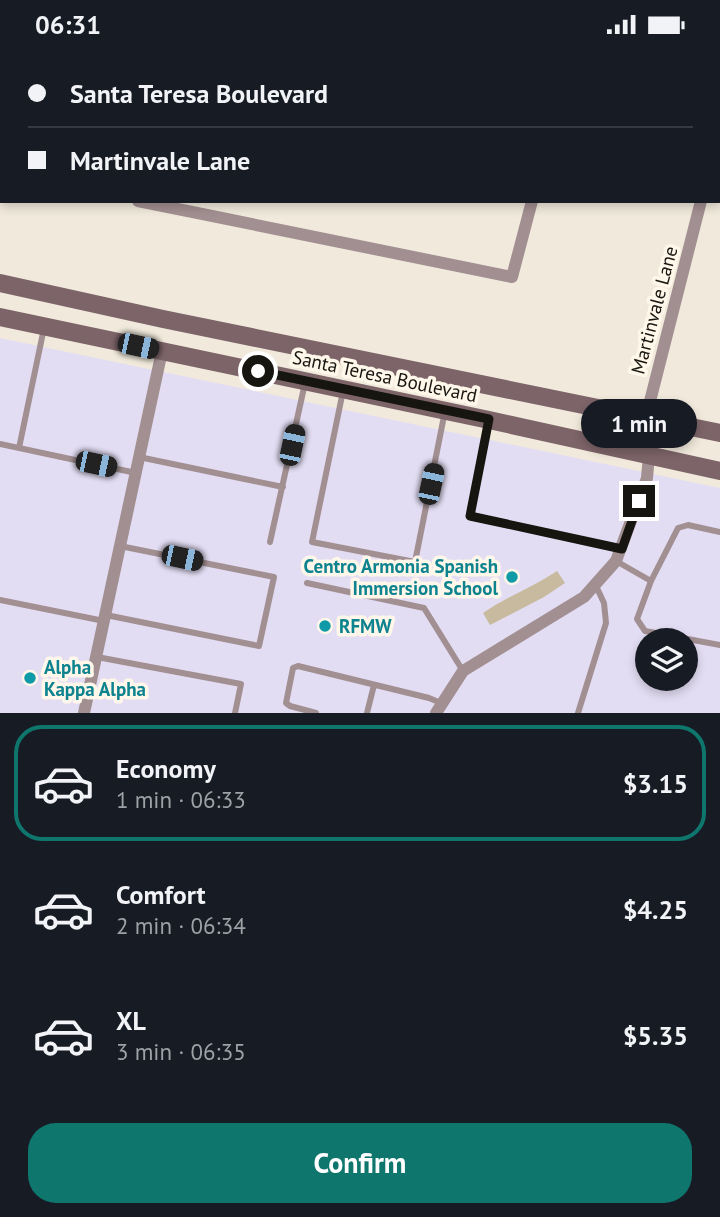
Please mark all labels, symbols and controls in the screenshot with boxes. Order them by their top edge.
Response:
text: 06:31 [35,8,101,41]
text: Santa Teresa Boulevard [70,77,328,110]
text: Martinvale Lane [70,144,250,177]
street label: Martinvale Lane [625,244,683,376]
car [116,331,161,361]
street label: Santa Teresa Boulevard [290,345,480,407]
route start [242,355,274,387]
callout: 1 min [581,399,697,449]
text: 1 min [611,409,667,438]
car [278,422,307,468]
car [74,449,119,479]
car [417,461,446,507]
route end [623,485,655,517]
car [160,543,205,573]
place label: Centro Armonia Spanish Immersion School [304,554,498,600]
marker: Centro Armonia Spanish Immersion School [504,569,520,585]
place label: RFMW [339,614,392,638]
marker: RFMW [317,618,333,634]
map controls [635,628,698,691]
button: layers [635,628,698,691]
place label: Alpha Kappa Alpha [44,655,146,701]
marker: Alpha Kappa Alpha [22,670,38,686]
icon: car [32,752,95,815]
text: Economy [116,752,216,785]
text: $3.15 [623,767,688,800]
text: 1 min · 06:33 [116,785,246,814]
icon: car [32,878,95,941]
text: Comfort [116,878,206,911]
text: $4.25 [623,893,688,926]
text: 2 min · 06:34 [116,911,246,940]
icon: car [32,1004,95,1067]
text: XL [116,1004,146,1037]
text: $5.35 [623,1019,688,1052]
text: 3 min · 06:35 [116,1037,246,1066]
button: Confirm [28,1123,692,1203]

